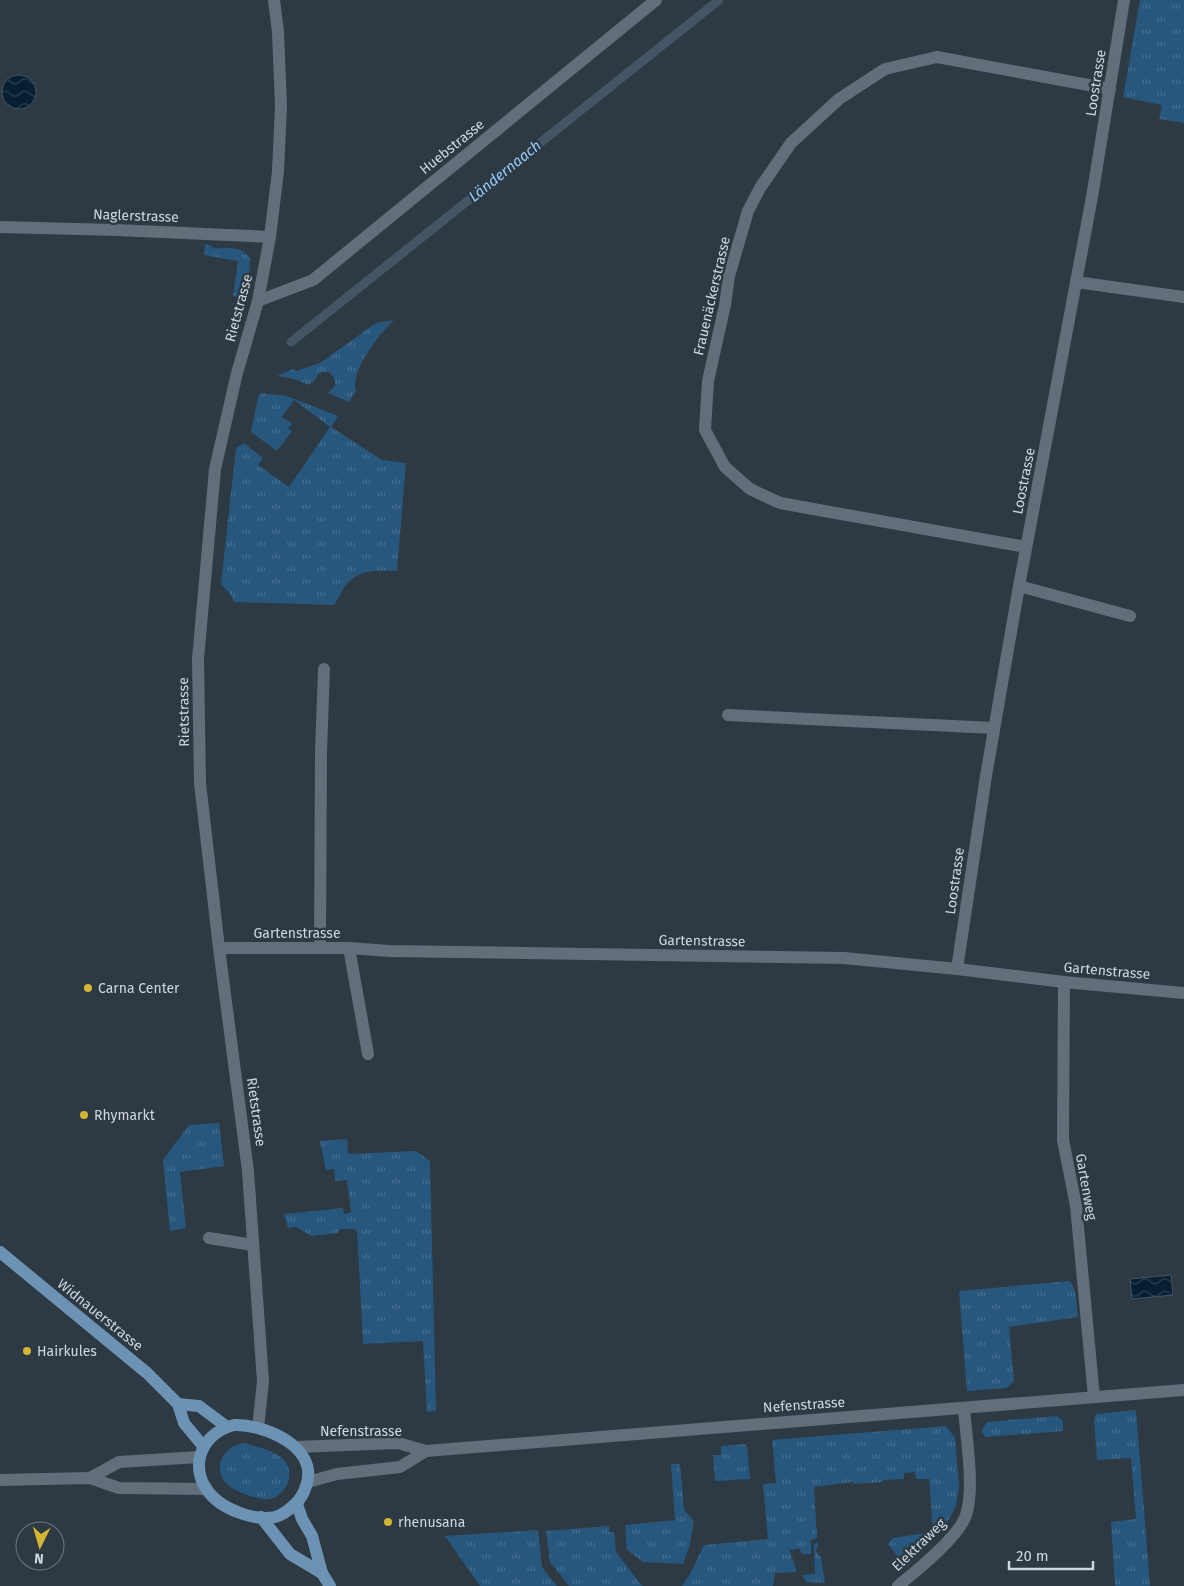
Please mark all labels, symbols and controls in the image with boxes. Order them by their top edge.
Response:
street label: Loostrasse [1082,48,1110,118]
street label: Huebstrasse [416,116,488,178]
water label: Ländernaach [465,136,545,206]
street label: Naglerstrasse [93,206,179,226]
street label: Frauenäckerstrasse [690,235,734,357]
street label: Rietstrasse [222,272,256,344]
street label: Loostrasse [1009,446,1039,516]
street label: Rietstrasse [175,677,193,747]
street label: Loostrasse [942,846,968,916]
street label: Gartenstrasse [253,925,341,942]
street label: Gartenstrasse [658,932,746,950]
street label: Gartenstrasse [1063,959,1151,983]
place label: Carna Center [98,980,180,997]
marker: Carna Center [82,982,94,994]
street label: Rietstrasse [243,1076,269,1148]
place label: Rhymarkt [94,1107,156,1124]
marker: Rhymarkt [78,1109,90,1121]
street label: Gartenweg [1072,1152,1100,1222]
street label: Widnauerstrasse [54,1275,146,1355]
place label: Hairkules [37,1343,97,1360]
marker: Hairkules [21,1345,33,1357]
street label: Nefenstrasse [762,1394,846,1416]
street label: Nefenstrasse [320,1423,402,1440]
place label: rhenusana [398,1514,465,1531]
street label: Elektraweg [888,1515,950,1575]
marker: rhenusana [382,1516,394,1528]
north arrow [15,1521,65,1571]
scale bar [1009,1538,1093,1570]
text: 20 m [1016,1547,1049,1565]
text: N [34,1550,44,1567]

